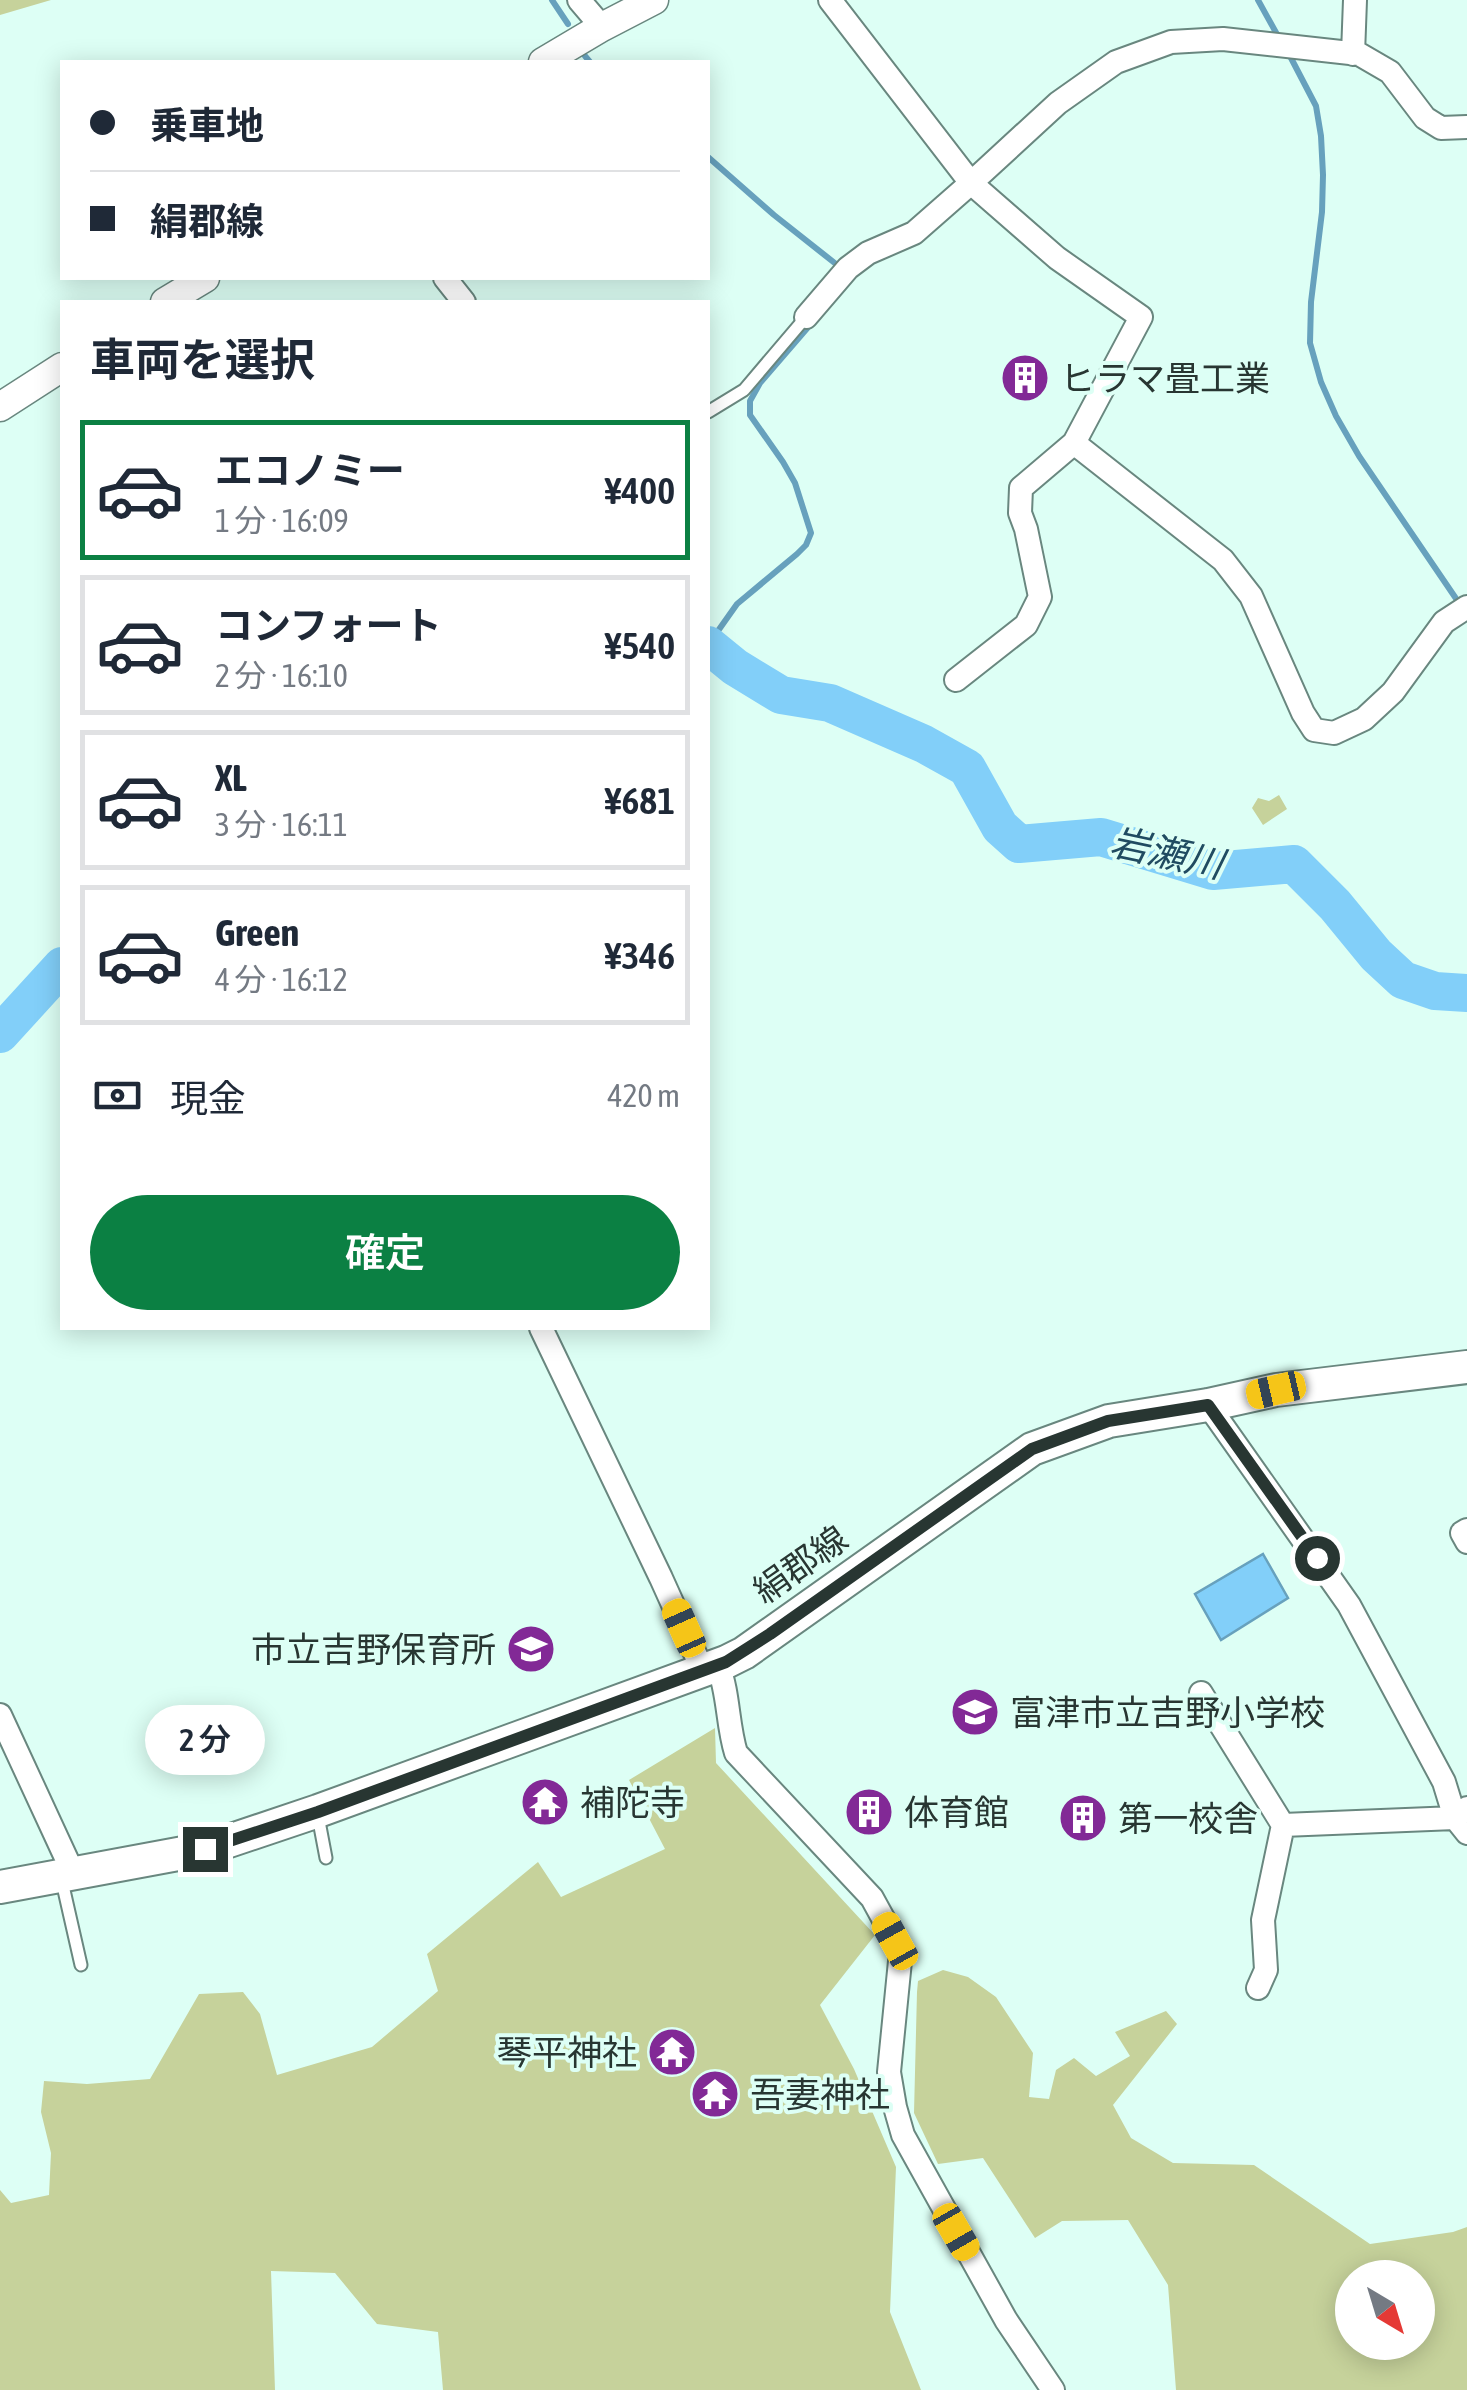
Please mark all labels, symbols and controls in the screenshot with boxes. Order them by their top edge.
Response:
text: 乗車地 [150,104,264,147]
text: 絹郡線 [150,200,264,243]
text: 車両を選択 [90,334,315,386]
building icon: ヒラマ畳工業 [999,352,1051,404]
place label: ヒラマ畳工業 [1060,358,1270,398]
icon: car [95,445,185,535]
text: エコノミー [215,449,405,492]
text: ¥400 [605,469,675,512]
text: 1 分 · 16:09 [215,502,349,539]
icon: car [95,600,185,690]
text: コンフォート [215,604,442,647]
text: ¥540 [605,624,675,667]
text: 2 分 · 16:10 [215,657,348,694]
icon: car [95,755,185,845]
text: XL [215,756,247,799]
text: ¥681 [605,779,675,822]
text: 3 分 · 16:11 [215,806,348,843]
water label: 岩瀬川 [1107,820,1231,887]
icon: car [95,910,185,1000]
text: Green [215,911,299,954]
text: ¥346 [605,934,675,977]
text: 4 分 · 16:12 [215,961,348,998]
icon: cash [90,1068,145,1123]
text: 現金 [170,1077,246,1120]
text: 420 m [607,1077,680,1114]
button: 確定 [90,1195,680,1310]
car [1243,1369,1309,1411]
street label: 絹郡線 [746,1517,854,1611]
route start [1295,1536,1340,1581]
car [658,1594,710,1662]
school or university icon: 市立吉野保育所 [505,1623,557,1675]
place label: 市立吉野保育所 [251,1629,496,1669]
school or university icon: 富津市立吉野小学校 [949,1686,1001,1738]
place label: 富津市立吉野小学校 [1010,1692,1325,1732]
callout: 2 分 [145,1704,265,1774]
text: 2 分 [179,1721,231,1758]
temple icon: 補陀寺 [519,1776,571,1828]
place label: 補陀寺 [580,1782,685,1822]
building icon: 体育館 [843,1786,895,1838]
place label: 体育館 [904,1792,1009,1832]
building icon: 第一校舎 [1057,1792,1109,1844]
place label: 第一校舎 [1118,1798,1258,1838]
route end [183,1827,228,1872]
car [867,1907,923,1975]
temple icon: 琴平神社 [646,2026,698,2078]
place label: 琴平神社 [497,2032,637,2072]
temple icon: 吾妻神社 [689,2068,741,2120]
place label: 吾妻神社 [750,2074,890,2114]
car [928,2199,984,2265]
north arrow [1335,2260,1435,2360]
map controls [1335,2260,1435,2360]

